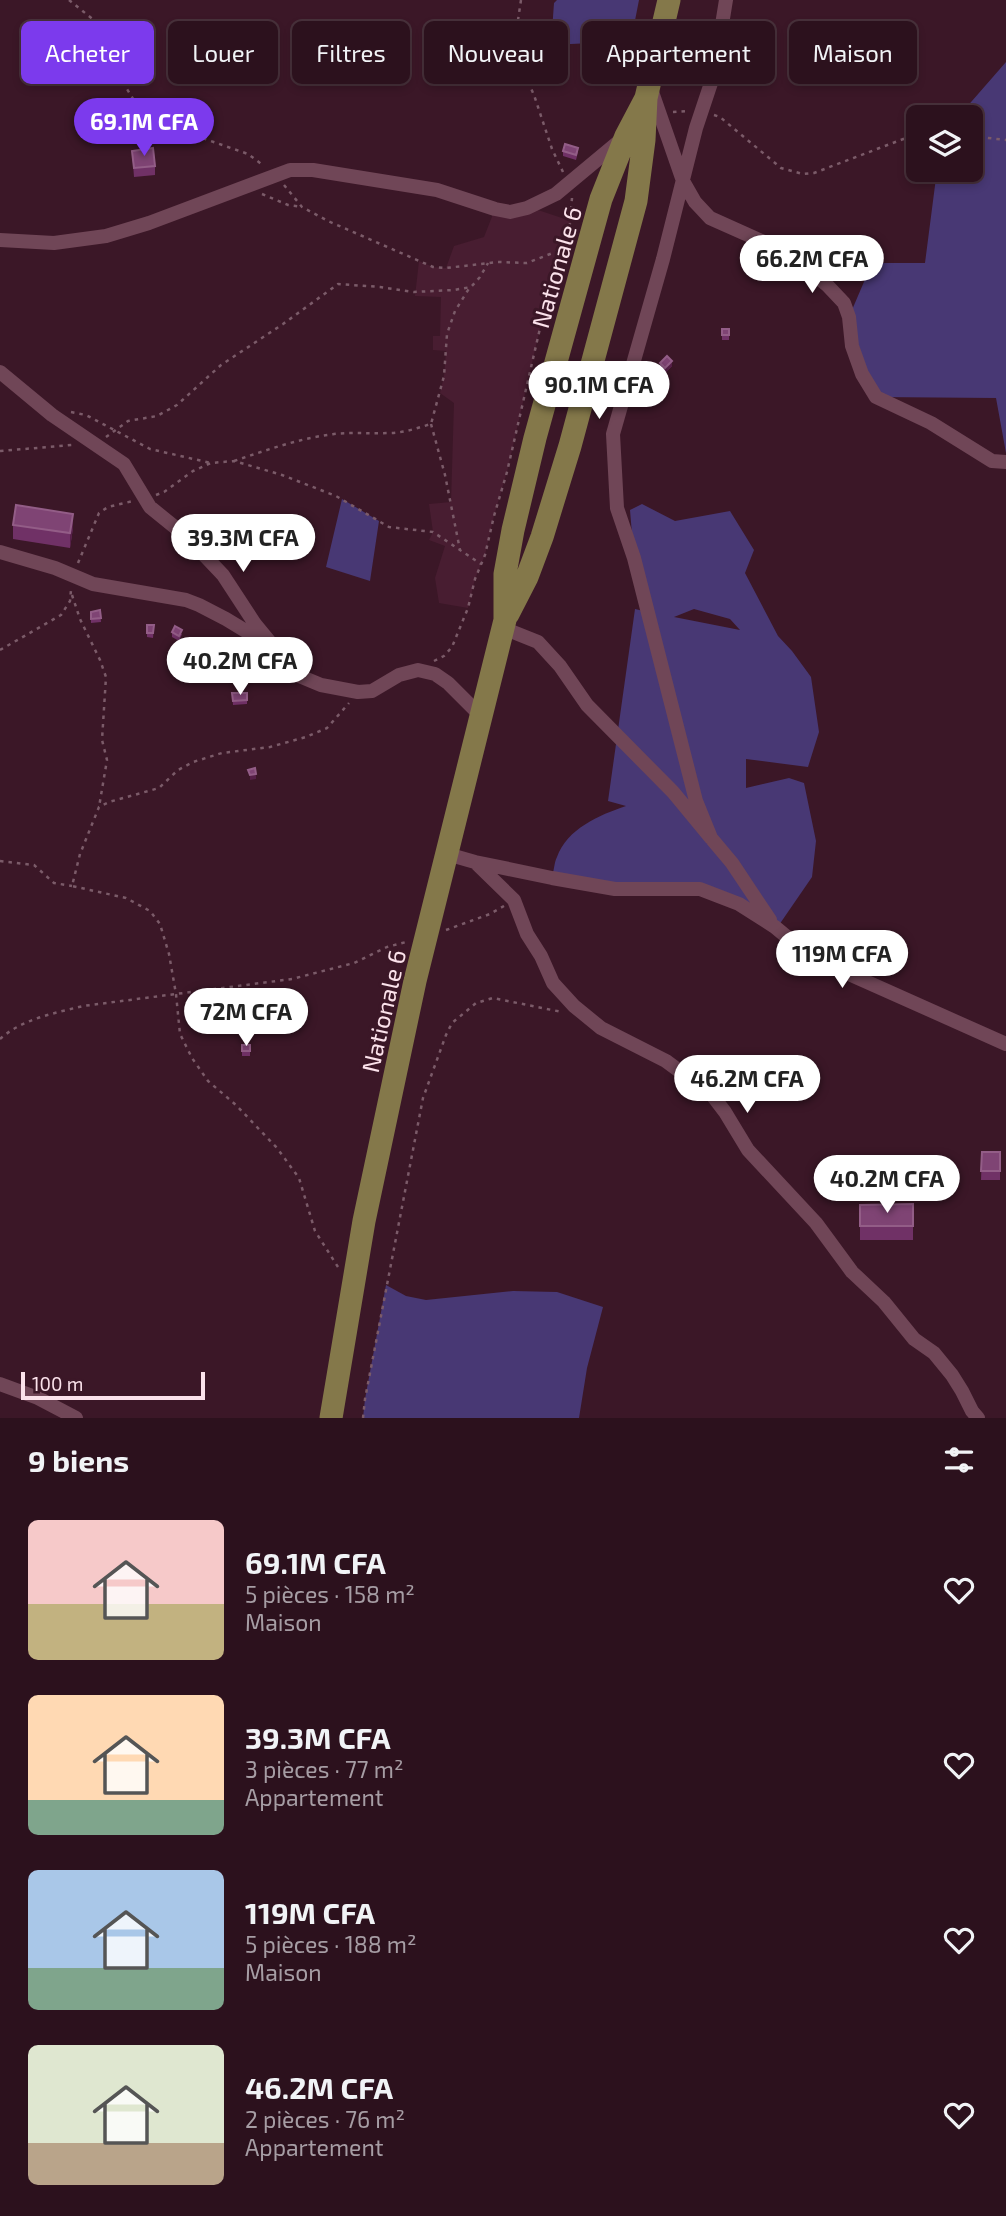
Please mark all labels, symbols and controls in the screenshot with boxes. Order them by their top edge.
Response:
chip: Acheter [21,21,154,84]
chip: Louer [168,21,278,84]
chip: Filtres [292,21,410,84]
chip: Nouveau [424,21,568,84]
chip: Appartement [582,21,775,84]
chip: Maison [789,21,917,84]
pin: 69.1M CFA [64,99,224,158]
map controls [906,105,983,182]
button: layers [906,105,983,182]
text: 69.1M CFA [90,107,198,135]
street label: Nationale 6 [525,203,587,331]
pin: 66.2M CFA [732,236,892,295]
text: 66.2M CFA [756,244,868,272]
pin: 90.1M CFA [519,362,679,421]
text: 90.1M CFA [545,370,653,398]
pin: 39.3M CFA [163,514,323,574]
text: 39.3M CFA [187,523,299,551]
pin: 40.2M CFA [160,638,320,697]
text: 40.2M CFA [183,646,297,674]
pin: 119M CFA [770,930,914,990]
text: 119M CFA [792,939,892,967]
street label: Nationale 6 [355,947,411,1075]
pin: 72M CFA [181,988,311,1048]
text: 72M CFA [200,997,292,1025]
pin: 46.2M CFA [667,1056,827,1115]
text: 46.2M CFA [690,1064,804,1092]
pin: 40.2M CFA [807,1156,967,1215]
text: 40.2M CFA [830,1164,944,1192]
scale bar [21,1369,205,1401]
text: 100 m [32,1372,83,1395]
icon: filters [940,1441,978,1479]
text: 9 biens [28,1442,129,1478]
text: 69.1M CFA [245,1544,386,1580]
icon: home [84,1548,168,1632]
icon: heart [940,1571,978,1609]
text: 5 pièces · 158 m² [245,1580,415,1608]
text: Maison [245,1608,322,1636]
text: 39.3M CFA [245,1719,391,1755]
icon: home [84,1723,168,1807]
icon: heart [940,1746,978,1784]
text: 3 pièces · 77 m² [245,1755,403,1783]
text: Appartement [245,1783,384,1811]
text: 119M CFA [245,1894,375,1930]
icon: home [84,1898,168,1982]
icon: heart [940,1921,978,1959]
text: 5 pièces · 188 m² [245,1930,417,1958]
text: Maison [245,1958,322,1986]
text: 46.2M CFA [245,2069,393,2105]
icon: home [84,2073,168,2157]
icon: heart [940,2096,978,2134]
text: 2 pièces · 76 m² [245,2105,405,2133]
text: Appartement [245,2133,384,2161]

